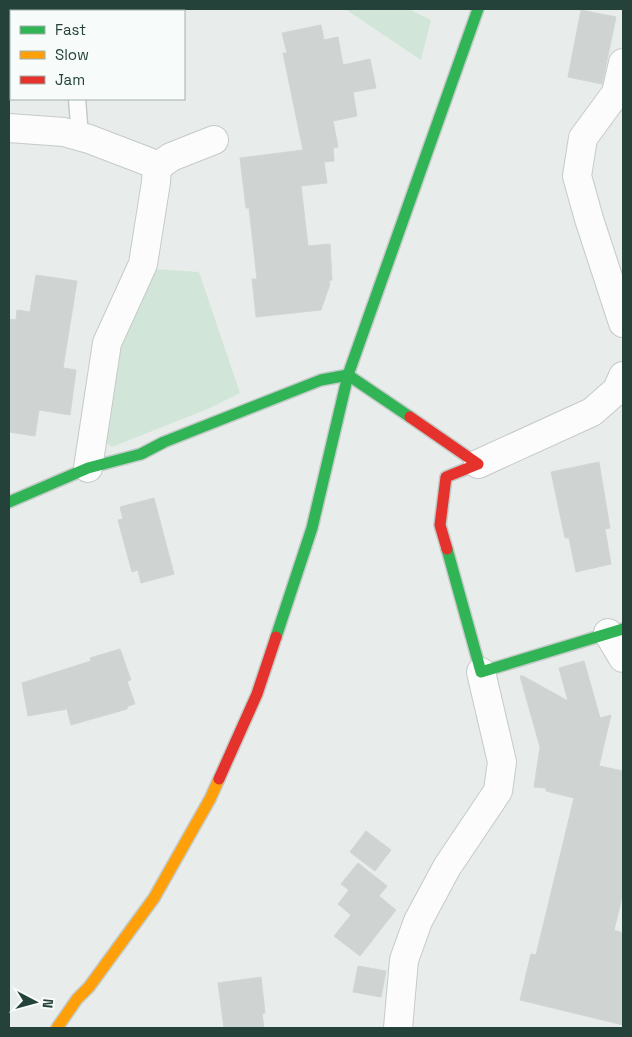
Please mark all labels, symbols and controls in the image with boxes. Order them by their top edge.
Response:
legend [10,10,185,100]
text: Fast [55,20,86,39]
text: Slow [55,45,89,64]
text: Jam [55,70,85,89]
north arrow [10,977,60,1027]
text: N [38,998,57,1009]

